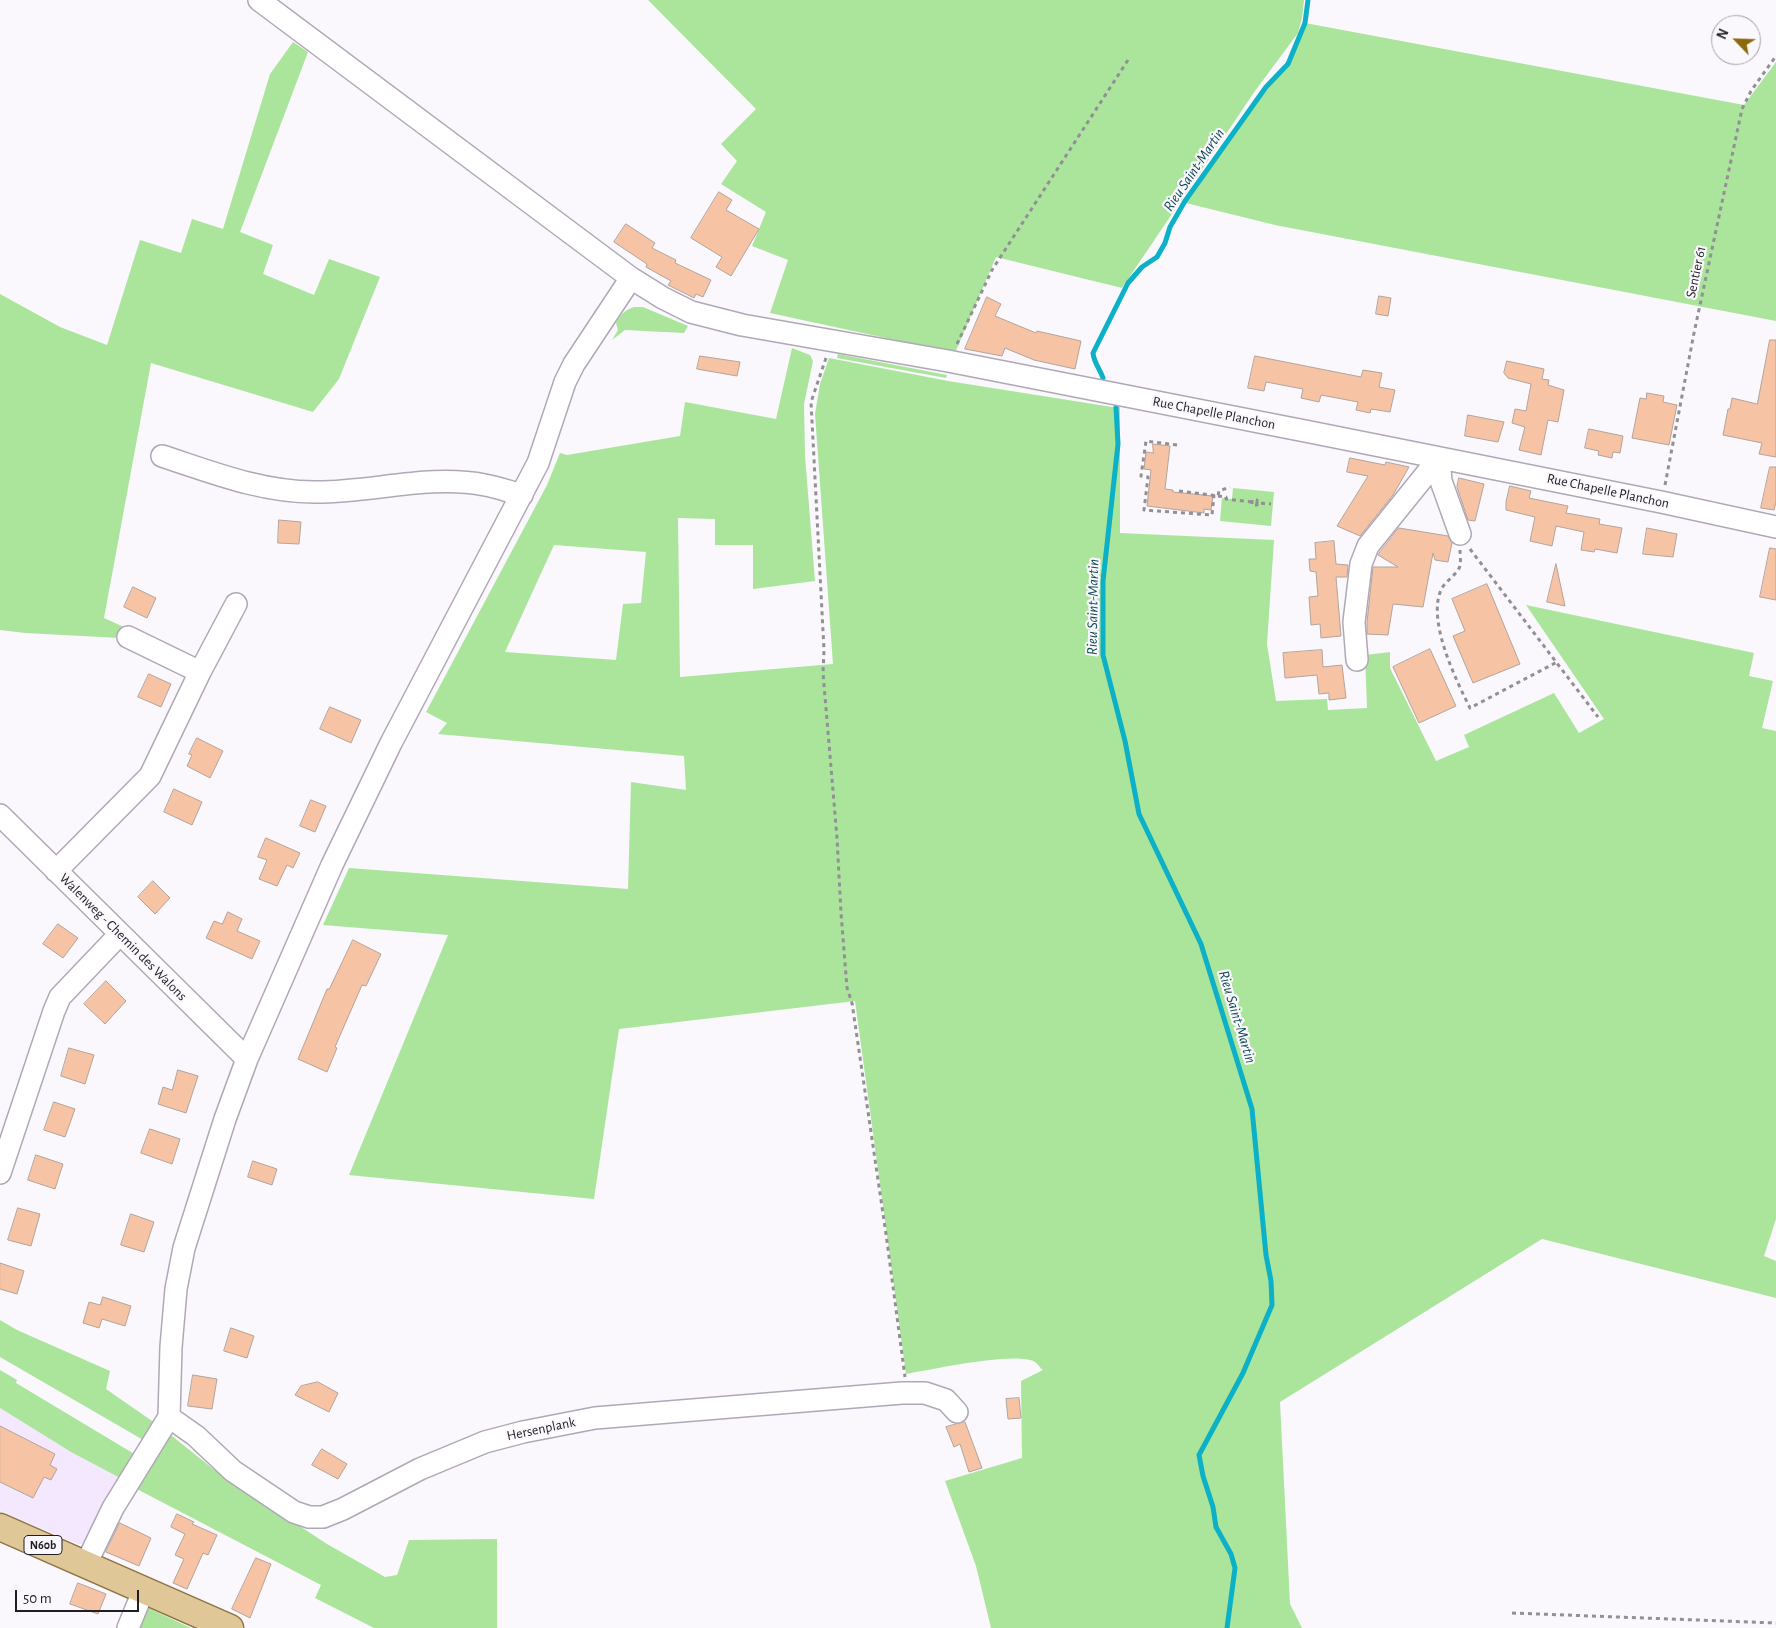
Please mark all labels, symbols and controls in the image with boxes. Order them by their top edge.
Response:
north arrow [1711,15,1761,65]
text: N [1715,27,1732,42]
water label: Rieu Saint-Martin [1160,125,1228,215]
street label: Sentier 61 [1682,245,1710,299]
street label: Rue Chapelle Planchon [1151,393,1277,433]
street label: Rue Chapelle Planchon [1545,470,1671,512]
water label: Rieu Saint-Martin [1083,559,1103,655]
street label: Walenweg - Chemin des Walons [56,870,190,1004]
water label: Rieu Saint-Martin [1214,968,1260,1066]
street label: Hersenplank [505,1414,577,1444]
road number: N60b [24,1536,62,1554]
scale bar [18,1580,141,1612]
text: 50 m [23,1591,52,1606]

